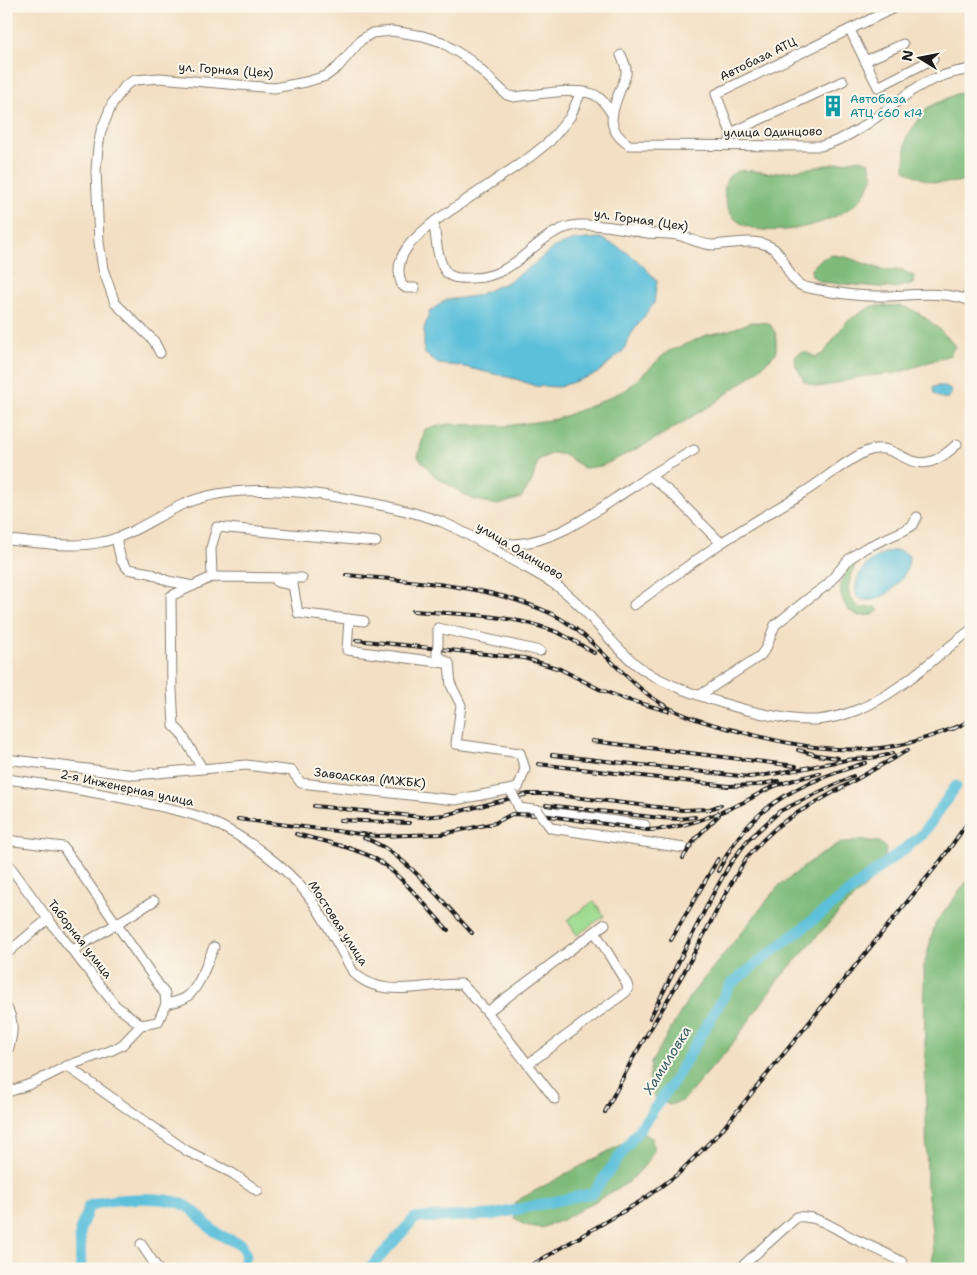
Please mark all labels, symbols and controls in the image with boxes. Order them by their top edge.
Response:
north arrow [894,32,944,82]
street label: Автобаза АТЦ [717,33,800,85]
text: N [897,49,917,63]
street label: ул. Горная (Цех) [178,59,274,81]
place label: Автобаза АТЦ с60 к14 [850,91,923,121]
building icon: Автобаза АТЦ с60 к14 [820,93,846,119]
street label: улица Одинцово [723,123,823,141]
street label: ул. Горная (Цех) [593,205,689,235]
street label: улица Одинцово [473,519,567,583]
street label: Заводская (МЖБК) [313,764,427,792]
street label: 2-я Инженерная улица [59,766,196,810]
street label: Мостовая улица [304,877,372,969]
street label: Таборная улица [44,896,116,982]
water label: Хамиловка [638,1022,695,1098]

